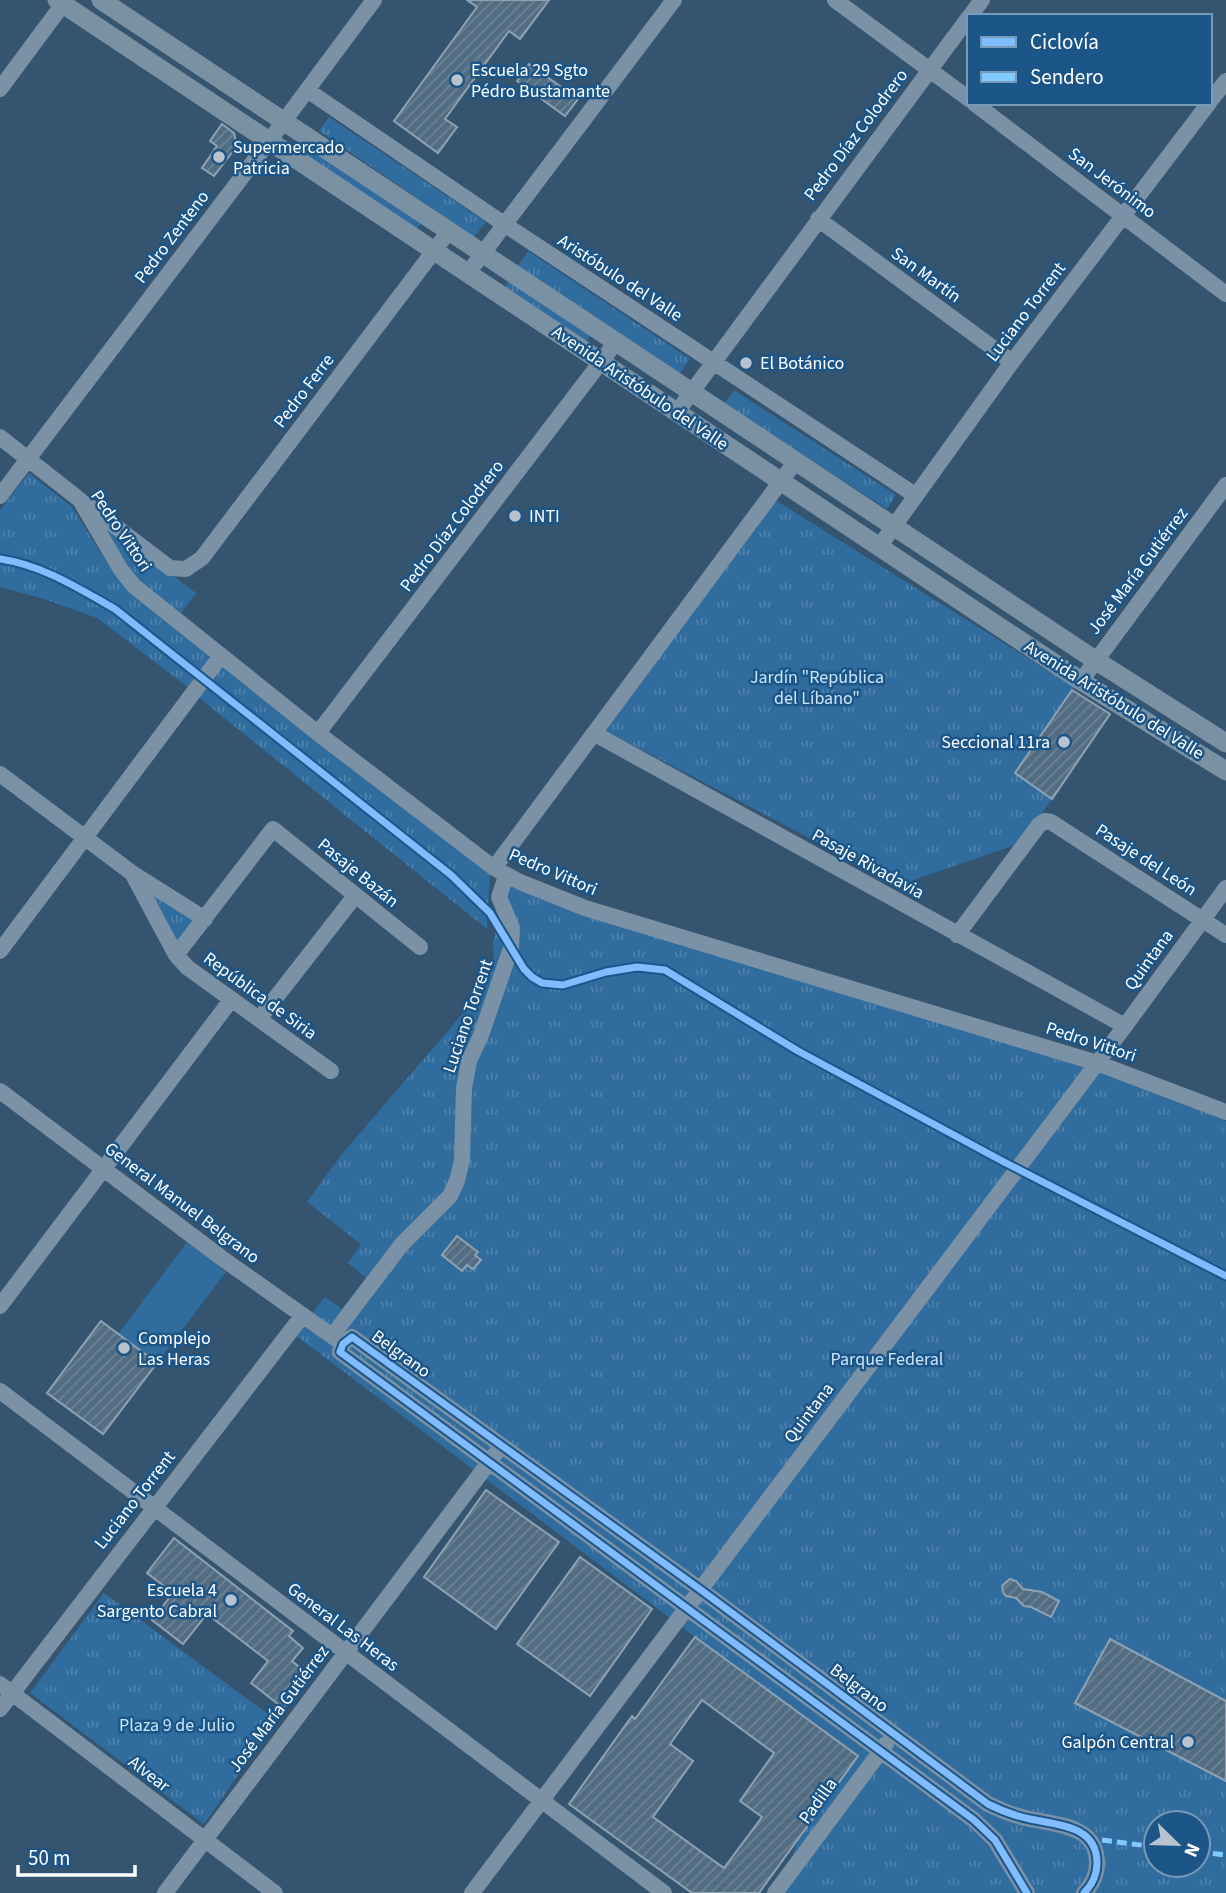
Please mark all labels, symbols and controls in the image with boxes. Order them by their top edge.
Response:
legend [967,14,1212,105]
text: Ciclovía [1030,27,1099,57]
place label: Escuela 29 Sgto Pédro Bustamante [471,58,610,104]
text: Sendero [1030,62,1104,92]
street label: Pedro Díaz Colodrero [798,64,914,206]
marker: Escuela 29 Sgto Pédro Bustamante [449,72,465,88]
place label: Supermercado Patricia [233,135,344,181]
street label: San Jerónimo [1063,142,1161,224]
marker: Supermercado Patricia [211,149,227,165]
street label: Pedro Zenteno [129,185,215,289]
street label: Aristóbulo del Valle [553,228,687,328]
street label: San Martín [886,241,966,309]
street label: Luciano Torrent [980,257,1072,367]
street label: Avenida Aristóbulo del Valle [547,320,733,457]
street label: Pedro Ferre [268,349,340,433]
place label: El Botánico [760,351,844,376]
marker: El Botánico [738,355,754,371]
street label: Pedro Díaz Colodrero [394,455,510,597]
street label: Pedro Vittori [84,485,158,577]
street label: José María Gutiérrez [1082,502,1194,640]
place label: INTI [529,504,560,529]
marker: INTI [507,508,523,524]
street label: Avenida Aristóbulo del Valle [1019,634,1209,766]
park label: Jardín "República del Líbano" [750,665,884,711]
place label: Seccional 11ra [941,730,1050,755]
marker: Seccional 11ra [1056,734,1072,750]
street label: Pasaje del León [1090,818,1202,902]
street label: Pasaje Rivadavia [807,823,929,905]
street label: Pasaje Bazán [312,832,404,914]
street label: Pedro Vittori [505,842,601,902]
street label: Quintana [1118,924,1180,996]
street label: República de Siria [198,946,322,1046]
street label: Luciano Torrent [437,956,499,1076]
street label: Pedro Vittori [1043,1016,1139,1068]
street label: General Manuel Belgrano [99,1136,265,1270]
street label: Belgrano [366,1324,436,1384]
place label: Complejo Las Heras [138,1326,211,1372]
marker: Complejo Las Heras [116,1340,132,1356]
park label: Parque Federal [831,1347,943,1372]
street label: Quintana [778,1378,840,1448]
street label: Luciano Torrent [89,1446,181,1554]
street label: General Las Heras [282,1577,404,1677]
place label: Escuela 4 Sargento Cabral [97,1578,217,1624]
marker: Escuela 4 Sargento Cabral [223,1592,239,1608]
street label: José María Gutiérrez [223,1640,335,1778]
street label: Belgrano [824,1658,894,1718]
park label: Plaza 9 de Julio [119,1713,235,1738]
place label: Galpón Central [1061,1730,1174,1755]
marker: Galpón Central [1180,1734,1196,1750]
street label: Alvear [123,1750,176,1799]
street label: Padilla [793,1773,843,1829]
north arrow [1142,1809,1212,1879]
scale bar [18,1834,135,1878]
text: N [1176,1839,1206,1861]
text: 50 m [28,1843,70,1873]

